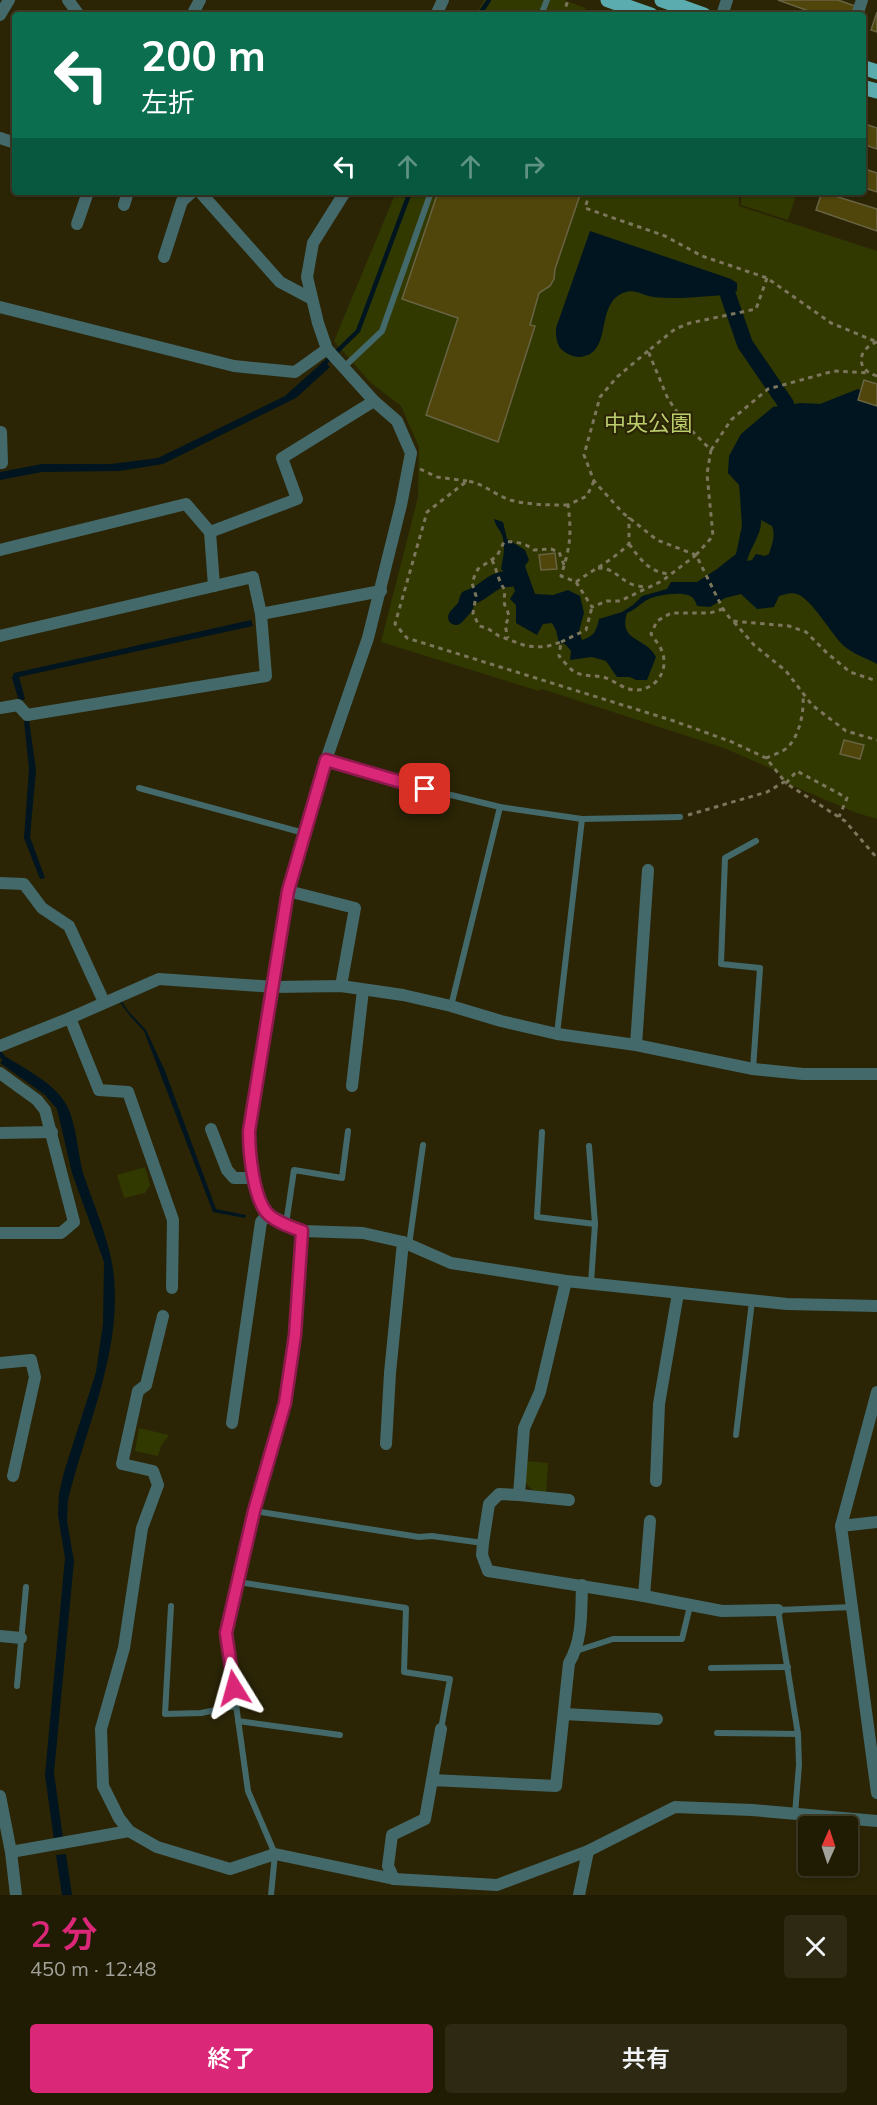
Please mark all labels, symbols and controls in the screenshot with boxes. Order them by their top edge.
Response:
text: 200 m [141,29,266,82]
icon: left [42,36,120,114]
text: 左折 [141,85,195,119]
icon: left [328,150,361,183]
icon: ahead [391,150,424,183]
icon: ahead [454,150,487,183]
icon: right [517,150,550,183]
park label: 中央公園 [604,409,692,437]
pin [399,763,450,814]
icon: arrive [408,772,441,805]
position arrow [202,1656,266,1720]
north arrow [798,1816,858,1876]
map controls [798,1816,858,1876]
text: 2 分 [30,1911,97,1956]
button: close [784,1915,847,1978]
text: 450 m · 12:48 [30,1956,156,1981]
button: 終了 [30,2024,433,2093]
button: 共有 [445,2024,847,2093]

